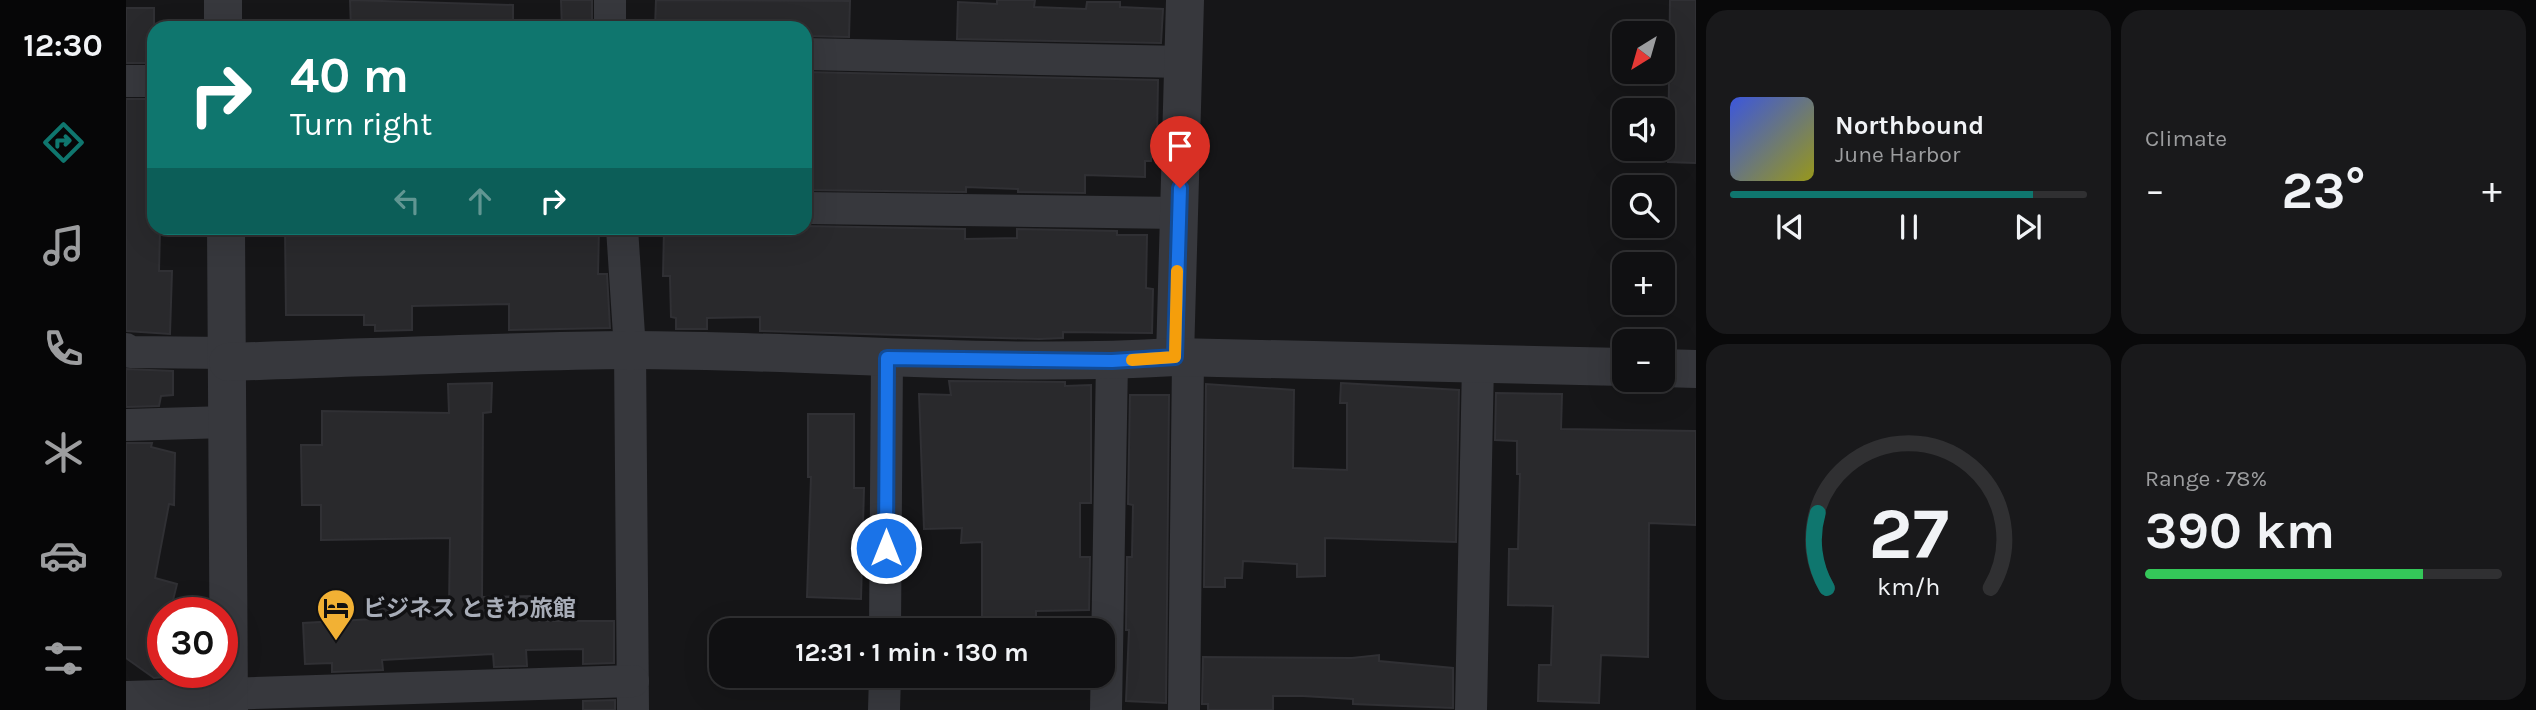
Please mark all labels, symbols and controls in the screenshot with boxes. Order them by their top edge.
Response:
north arrow [1612,21,1675,84]
map controls [1612,21,1675,392]
text: 12:30 [23,27,103,64]
text: 40 m [290,47,409,104]
icon: right [175,49,266,140]
button: sound [1612,98,1675,161]
text: Turn right [290,106,432,143]
text: Northbound [1835,110,1984,141]
pin [1150,116,1210,188]
icon: directions [39,118,88,167]
text: Climate [2145,125,2227,152]
icon: arrive [1161,127,1199,165]
text: June Harbor [1835,141,1960,168]
text: 23° [2281,160,2366,221]
text: − [2145,168,2165,213]
text: + [2482,168,2502,213]
button: search [1612,175,1675,238]
icon: left [388,182,426,220]
icon: ahead [461,182,499,220]
icon: right [534,182,572,220]
icon: previous [1771,208,1809,246]
icon: pause [1890,208,1928,246]
icon: next [2009,208,2047,246]
icon: music [39,221,88,270]
button: + [1612,252,1675,315]
icon: phone [39,324,88,373]
button: − [1612,329,1675,392]
icon: climate [39,428,88,477]
text: Range · 78% [2145,465,2267,492]
text: 27 [1868,491,1949,576]
text: 390 km [2145,500,2335,561]
position arrow [849,511,923,585]
icon: car [39,531,88,580]
text: km/h [1877,572,1940,601]
hotel icon: ビジネス ときわ旅館 [315,587,357,642]
place label: ビジネス ときわ旅館 [363,595,576,622]
speed limit sign: 30 [147,597,238,688]
icon: filters [39,634,88,683]
text: 12:31 · 1 min · 130 m [795,637,1029,668]

